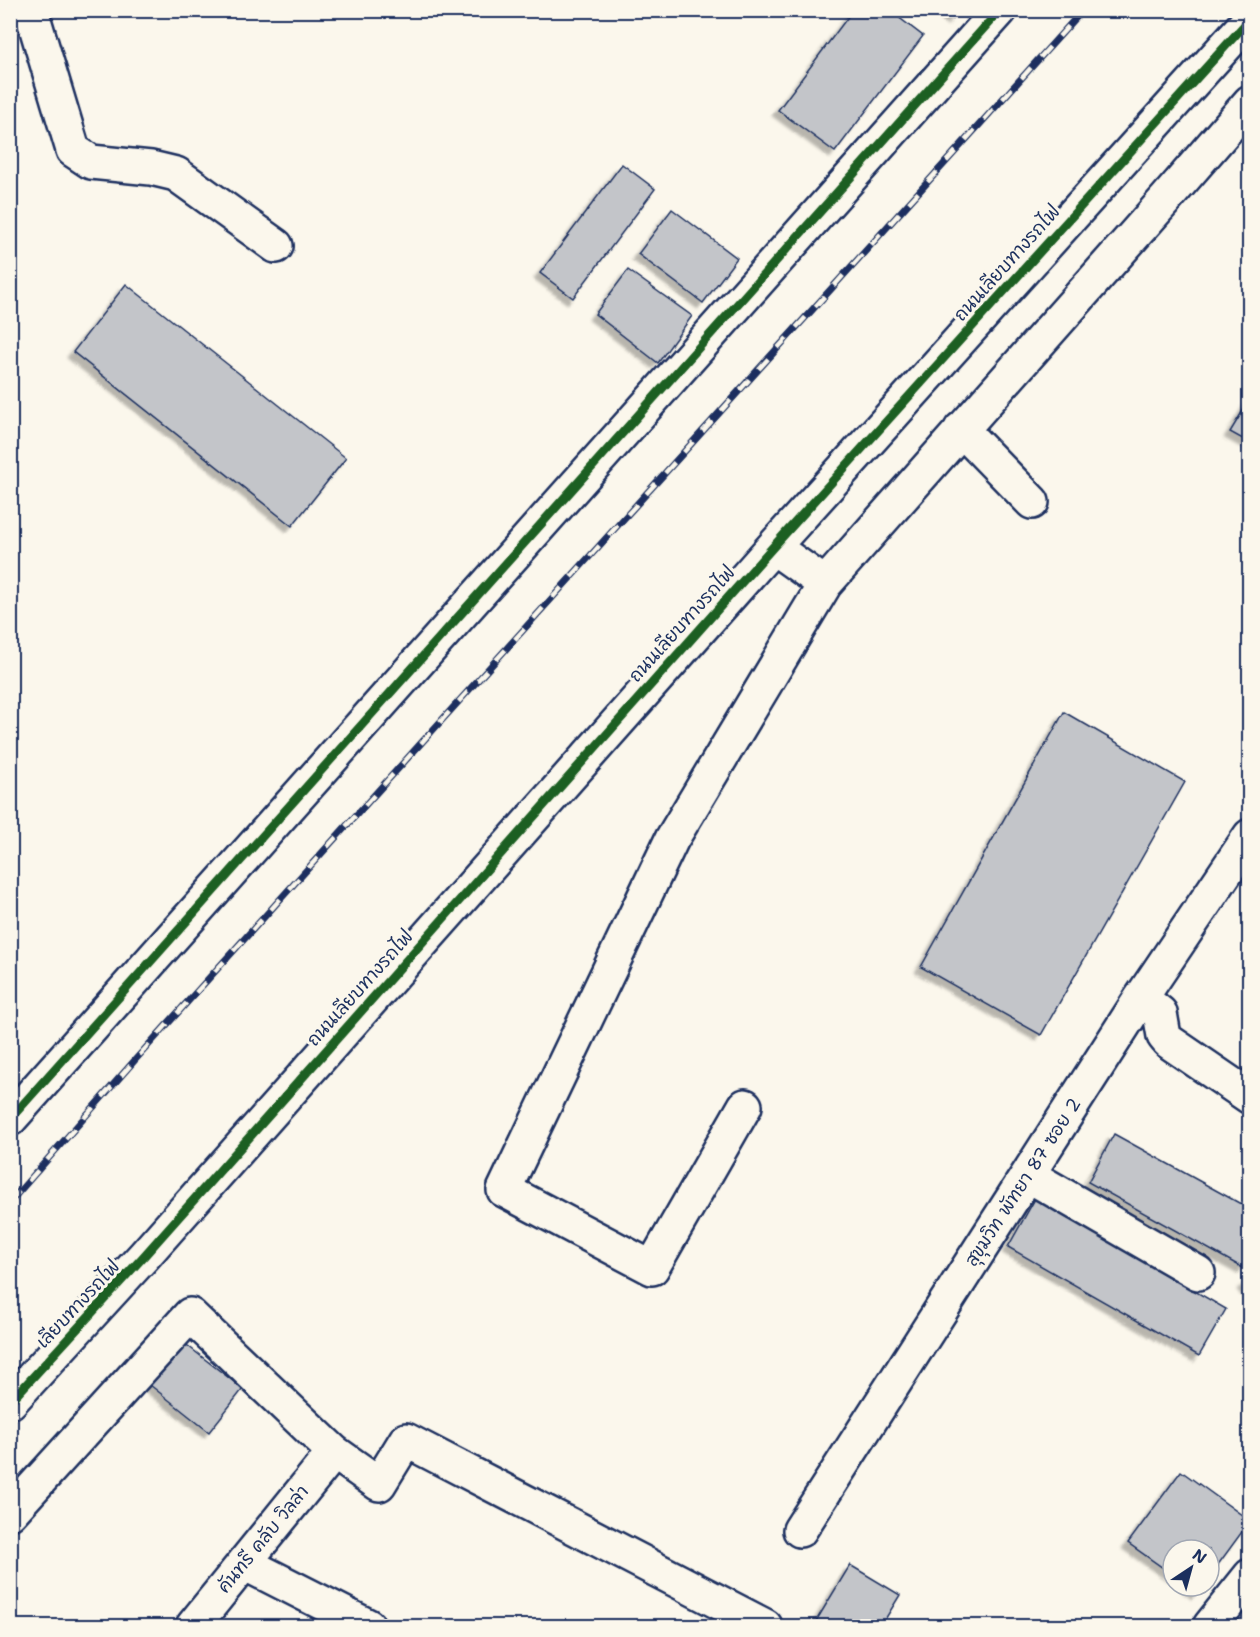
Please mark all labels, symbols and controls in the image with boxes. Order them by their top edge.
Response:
street label: ถนนเลียบทางรถไฟ [948,199,1066,326]
street label: ถนนเลียบทางรถไฟ [623,560,741,687]
street label: ถนนเลียบทางรถไฟ [301,924,419,1051]
street label: สุขุมวิท พัทยา 87 ซอย 2 [959,1093,1088,1272]
street label: เลียบทางรถไฟ [30,1254,125,1353]
street label: คันทรี คลับ วิลล่า [212,1480,314,1598]
north arrow [1161,1538,1221,1598]
text: N [1188,1544,1211,1568]

